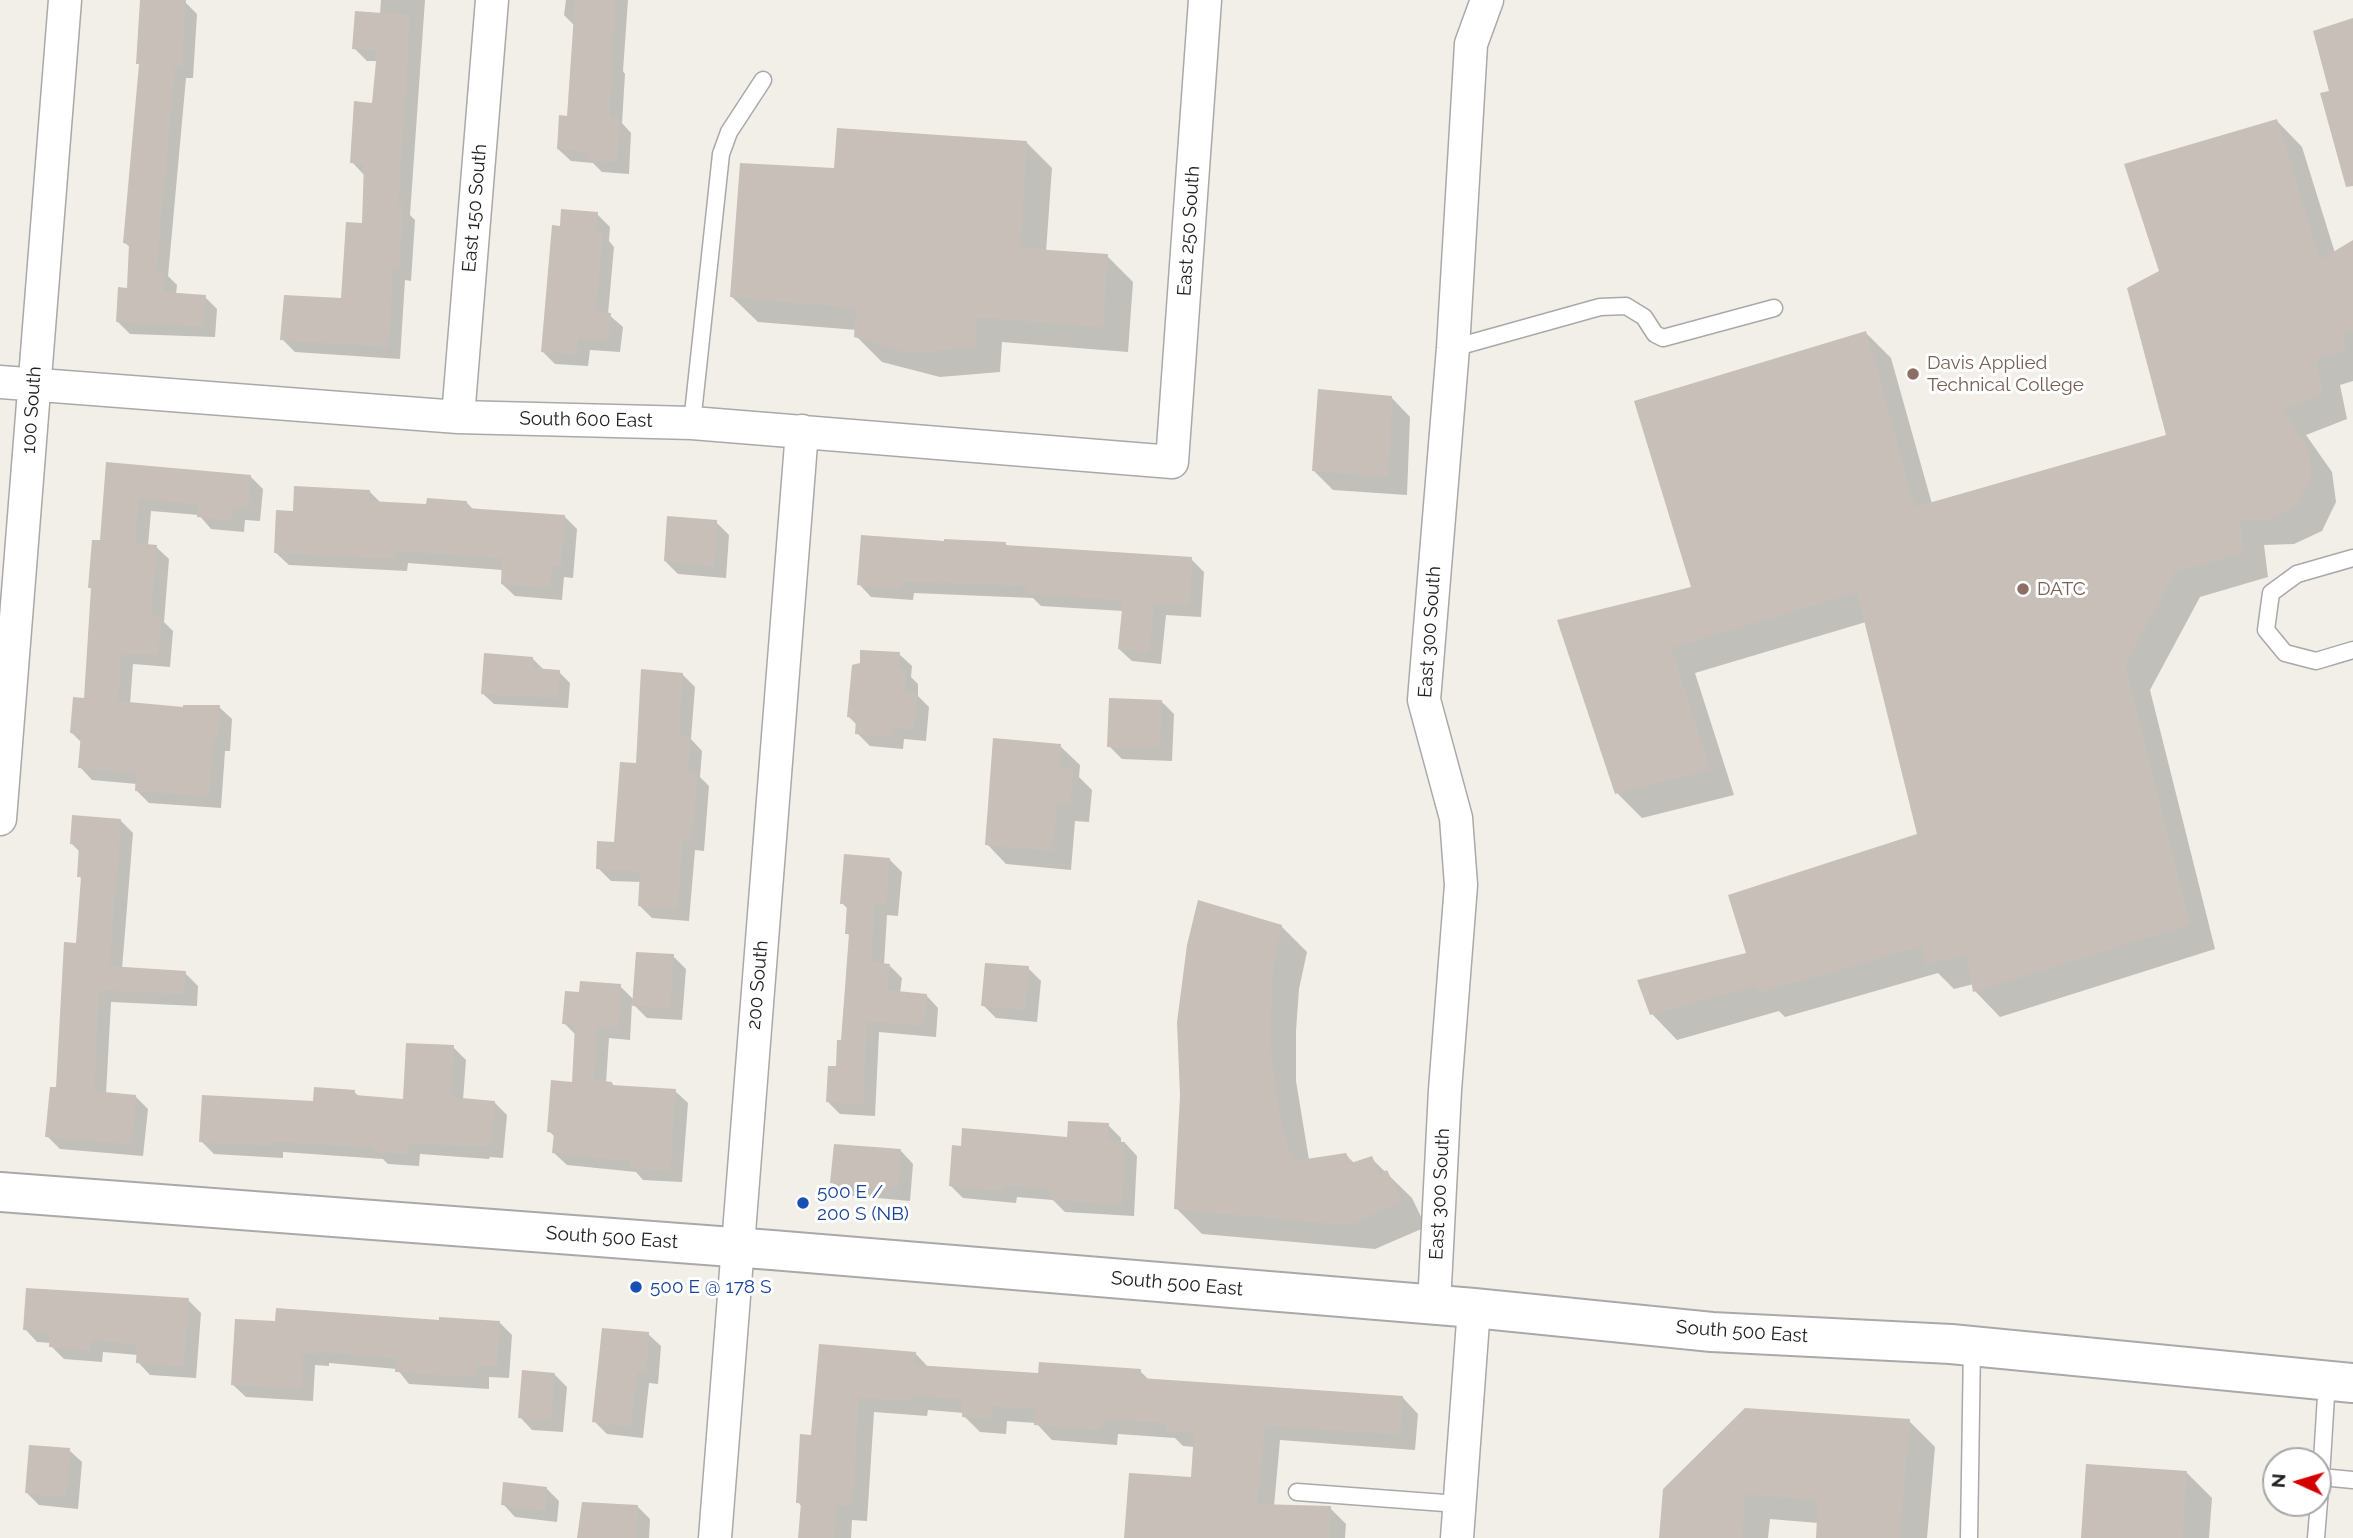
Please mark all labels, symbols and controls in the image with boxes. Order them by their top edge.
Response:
street label: East 150 South [458,143,492,273]
street label: East 250 South [1173,165,1205,297]
place label: Davis Applied Technical College [1927,352,2084,396]
street label: 100 South [18,365,46,455]
marker: Davis Applied Technical College [1905,366,1921,382]
street label: South 600 East [519,407,653,433]
street label: East 300 South [1414,565,1446,699]
place label: DATC [2037,578,2086,600]
marker: DATC [2015,581,2031,597]
street label: 200 South [743,939,773,1031]
street label: East 300 South [1425,1127,1455,1261]
place label: 500 E / 200 S (NB) [817,1181,909,1225]
marker: 500 E / 200 S (NB) [795,1195,811,1211]
street label: South 500 East [545,1222,679,1254]
street label: South 500 East [1110,1267,1244,1301]
place label: 500 E @ 178 S [650,1276,771,1298]
marker: 500 E @ 178 S [628,1279,644,1295]
street label: South 500 East [1675,1316,1809,1348]
north arrow [2262,1447,2332,1517]
text: N [2267,1473,2290,1489]

